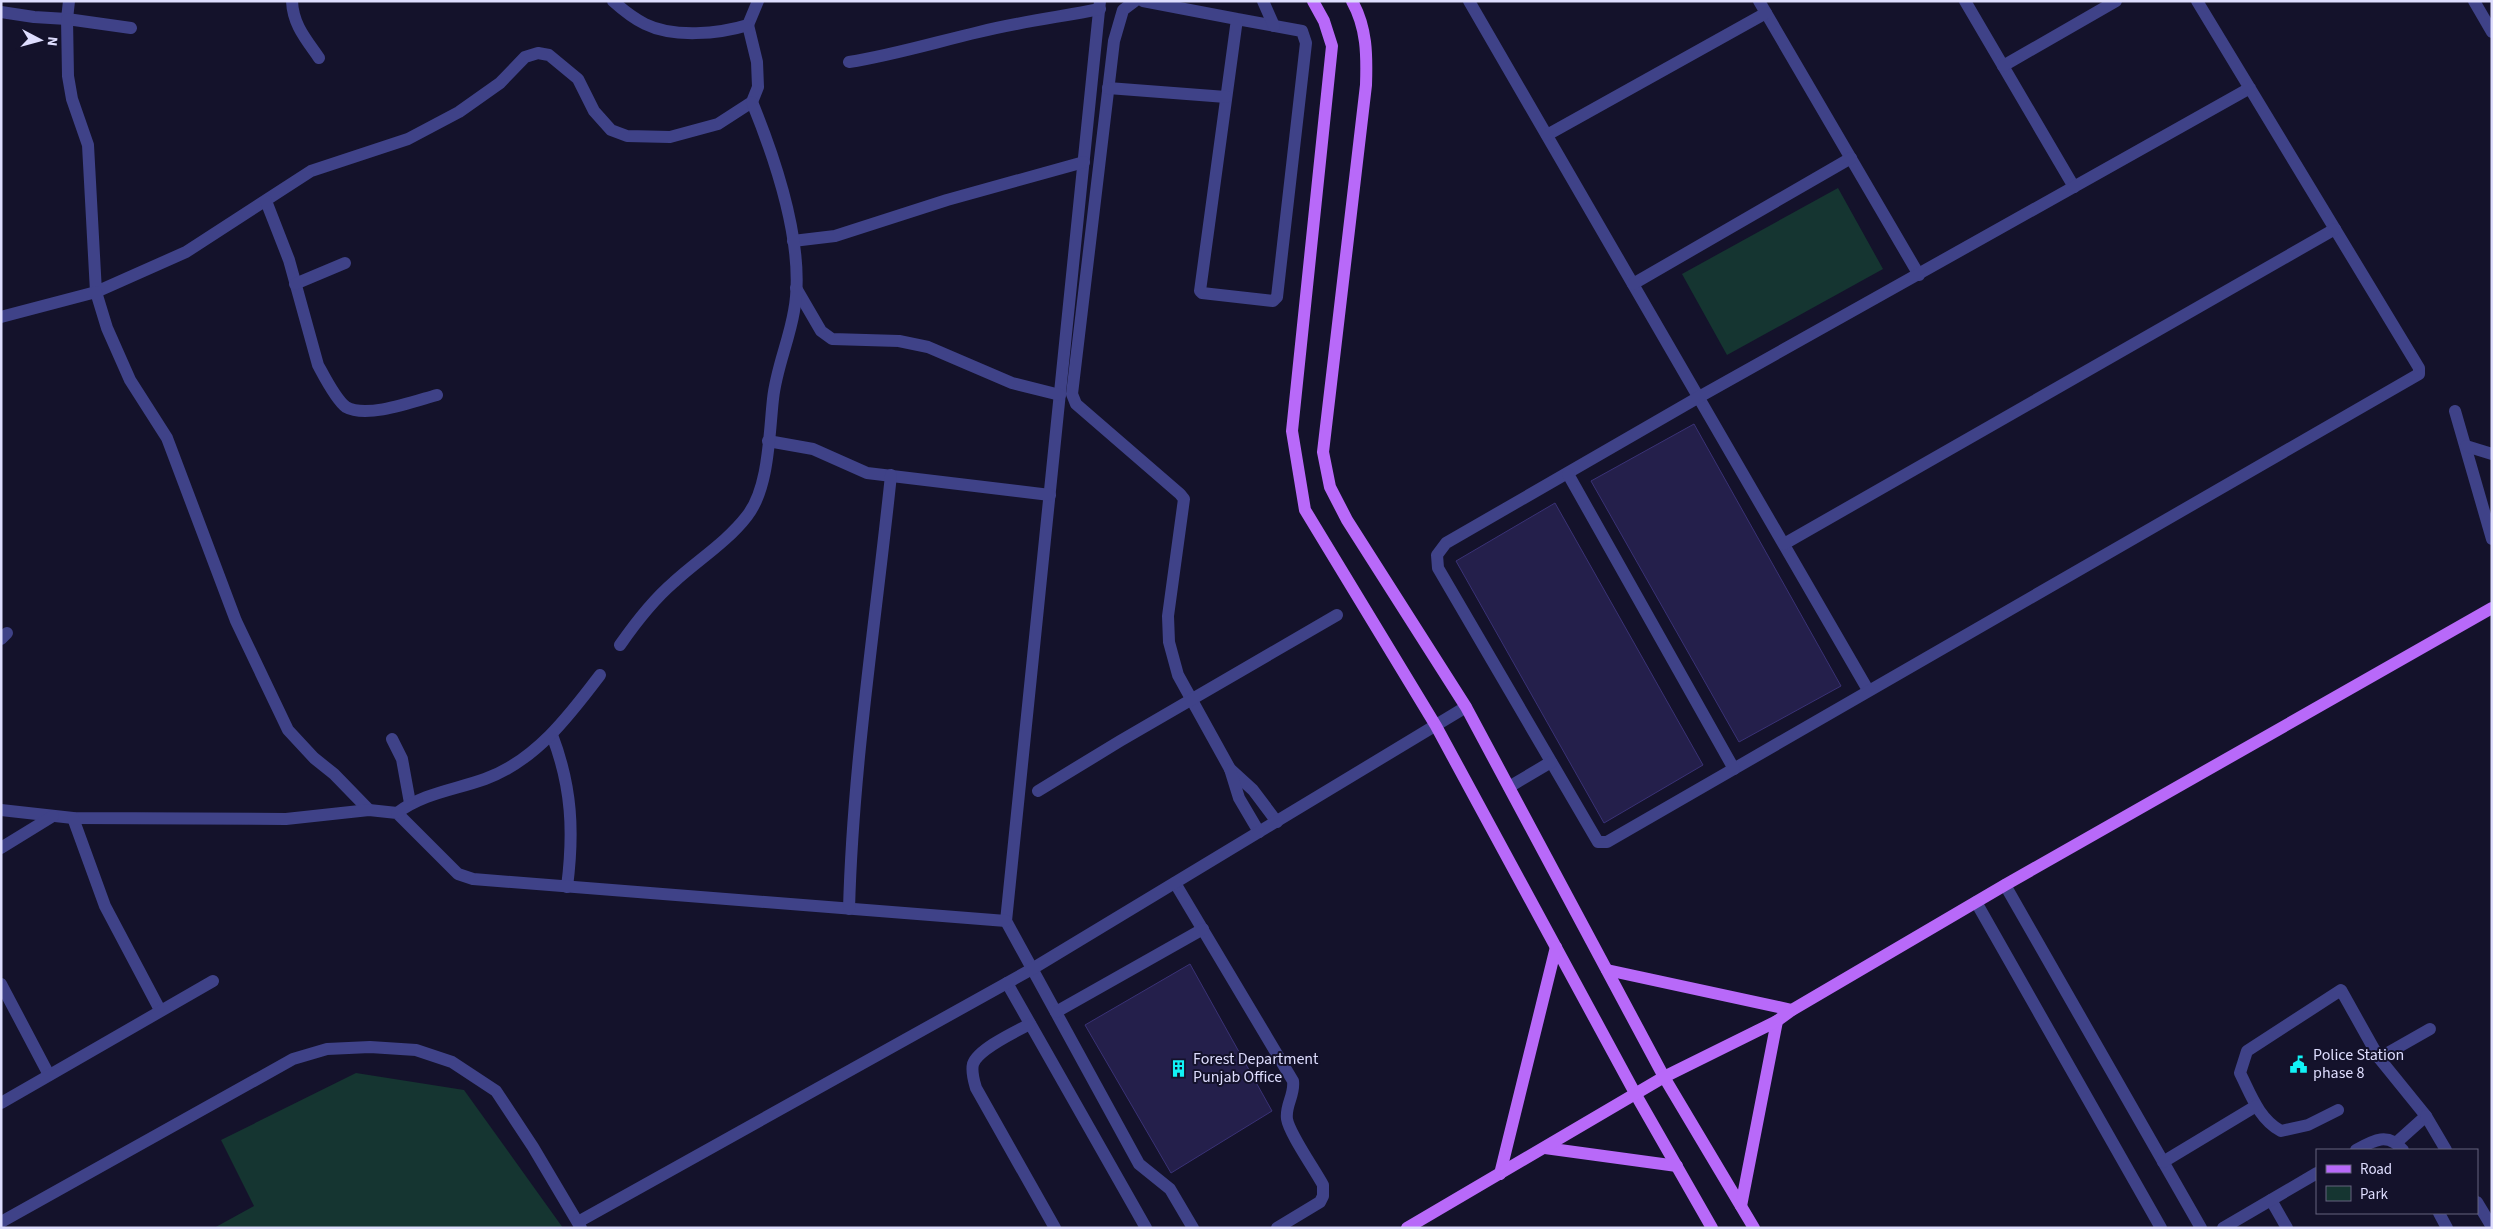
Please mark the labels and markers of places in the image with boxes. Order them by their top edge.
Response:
place label: Police Station phase 8 [2313,1044,2404,1084]
place label: Forest Department Punjab Office [1193,1048,1319,1088]
public building icon: Police Station phase 8 [2289,1054,2309,1074]
building icon: Forest Department Punjab Office [1169,1058,1189,1078]

